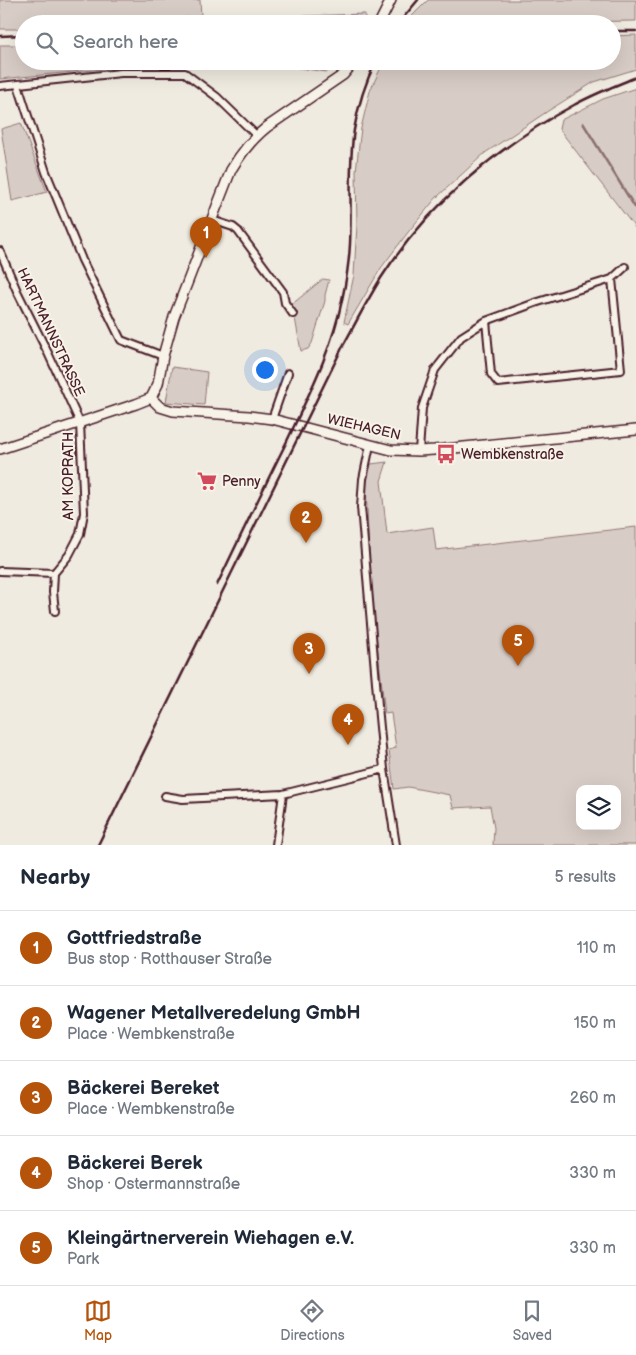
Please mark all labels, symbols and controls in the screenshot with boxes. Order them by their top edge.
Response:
search box [15,15,621,70]
icon: search [33,29,61,57]
text: Search here [73,31,178,54]
pin: 1 [190,217,222,258]
street label: HARTMANNSTRASSE [14,265,88,399]
your location [252,357,278,383]
street label: WIEHAGEN [326,410,402,444]
street label: AM KOPRATH [60,432,77,520]
bus stop icon: Wembkenstraße [435,443,457,465]
place label: Wembkenstraße [461,446,564,463]
supermarket icon: Penny [196,470,218,492]
place label: Penny [222,473,261,490]
pin: 2 [290,502,322,543]
pin: 5 [502,625,534,666]
pin: 3 [293,633,325,674]
pin: 4 [332,704,364,745]
map controls [576,785,621,830]
button: layers [576,785,621,830]
text: Nearby [20,865,90,890]
text: 5 results [554,868,616,887]
text: Gottfriedstraße [67,927,202,950]
text: 1 [33,939,39,958]
text: 110 m [577,939,616,958]
text: Bus stop · Rotthauser Straße [67,950,272,969]
text: Wagener Metallveredelung GmbH [67,1002,361,1025]
text: 2 [31,1014,41,1033]
text: 150 m [574,1014,616,1033]
text: Place · Wembkenstraße [67,1025,235,1044]
text: Bäckerei Bereket [67,1077,219,1100]
text: 3 [31,1089,41,1108]
text: 260 m [570,1089,616,1108]
text: Place · Wembkenstraße [67,1100,235,1119]
text: Bäckerei Berek [67,1152,202,1175]
text: 4 [31,1164,41,1183]
text: 330 m [569,1164,616,1183]
text: Shop · Ostermannstraße [67,1175,240,1194]
text: Kleingärtnerverein Wiehagen e.V. [67,1227,354,1250]
text: 5 [31,1239,41,1258]
text: 330 m [569,1239,616,1258]
text: Park [67,1250,99,1269]
tab: Map [84,1297,112,1344]
tab: Directions [280,1297,345,1344]
tab: Saved [513,1297,552,1344]

